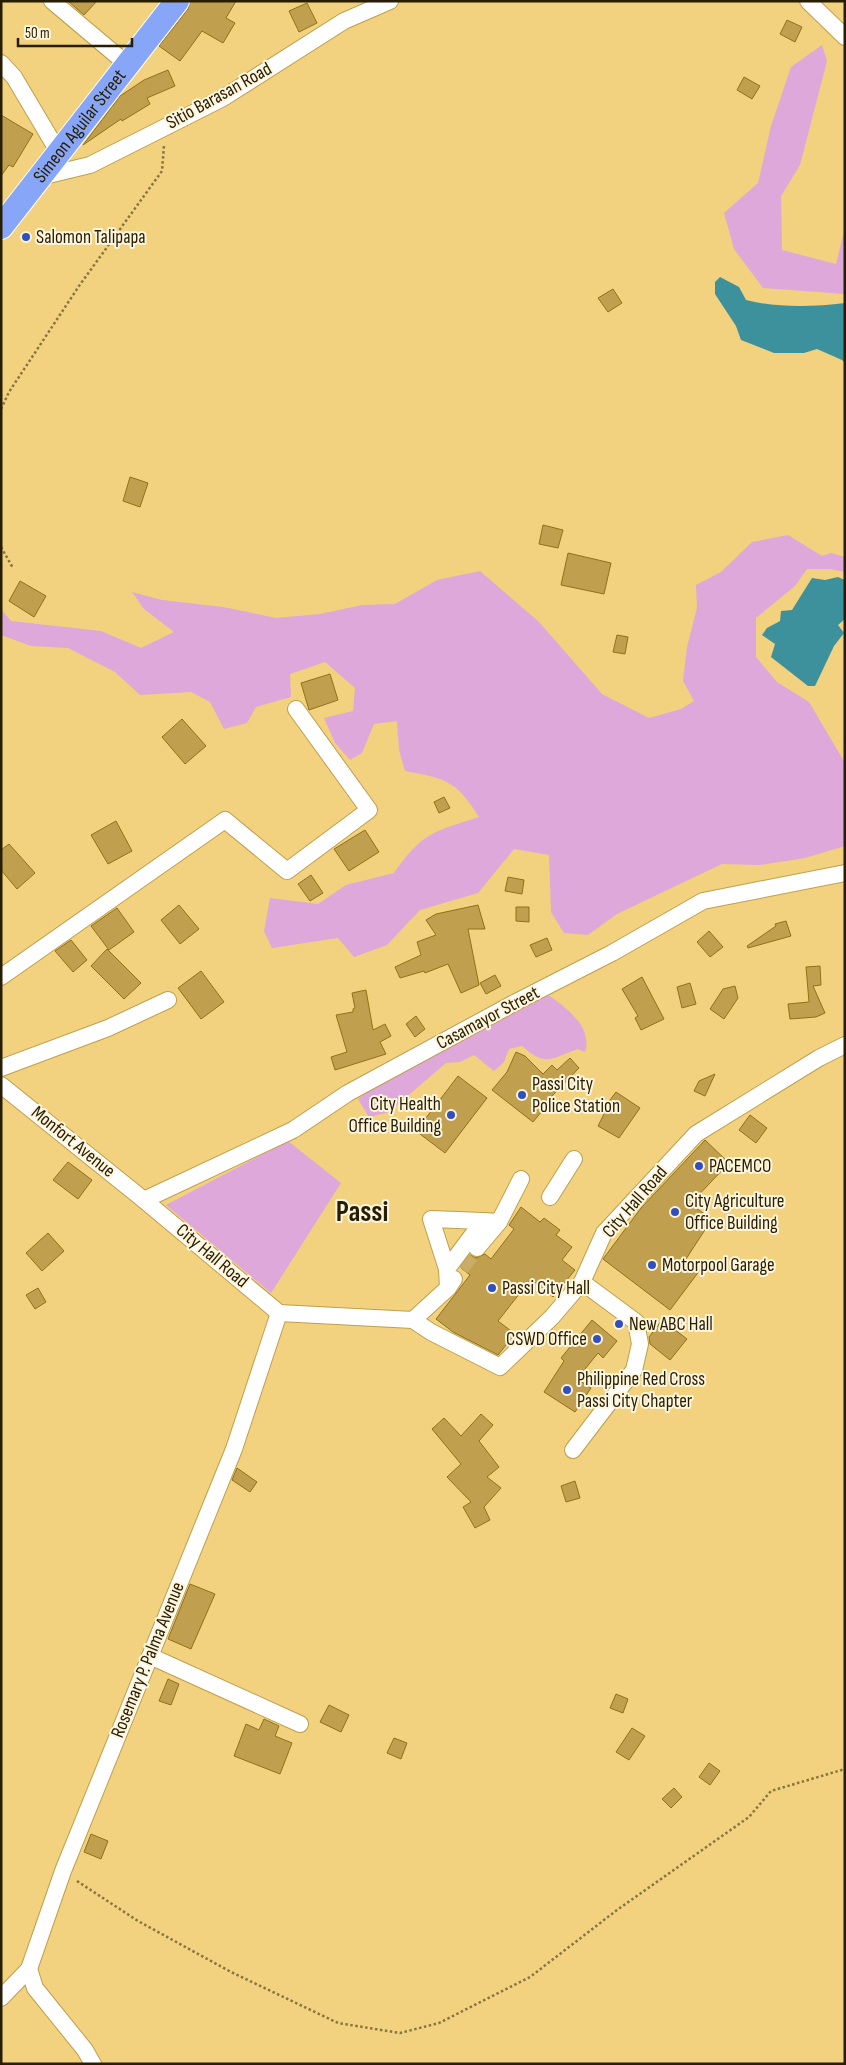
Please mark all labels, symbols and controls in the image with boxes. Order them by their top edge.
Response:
scale bar [18,15,131,47]
text: 50 m [25,24,50,43]
street label: Sitio Barasan Road [162,58,276,134]
street label: Simeon Aguilar Street [28,65,131,187]
place label: Salomon Talipapa [36,226,146,249]
marker: Salomon Talipapa [20,231,32,243]
street label: Casamayor Street [433,981,544,1055]
place label: Passi City Police Station [532,1073,620,1118]
marker: Passi City Police Station [516,1089,528,1101]
place label: City Health Office Building [348,1093,441,1138]
street label: Monfort Avenue [26,1101,120,1183]
marker: City Health Office Building [445,1109,457,1121]
place label: PACEMCO [709,1155,771,1178]
marker: PACEMCO [693,1160,705,1172]
street label: City Hall Road [598,1161,672,1243]
place label: City Agriculture Office Building [685,1190,785,1235]
district label: Passi [336,1195,388,1230]
marker: City Agriculture Office Building [669,1206,681,1218]
street label: City Hall Road [171,1219,253,1293]
place label: Motorpool Garage [662,1254,775,1277]
marker: Motorpool Garage [646,1259,658,1271]
place label: Passi City Hall [502,1277,590,1300]
marker: Passi City Hall [486,1282,498,1294]
place label: New ABC Hall [629,1313,713,1336]
marker: New ABC Hall [613,1318,625,1330]
place label: CSWD Office [506,1328,587,1351]
marker: CSWD Office [591,1333,603,1345]
place label: Philippine Red Cross Passi City Chapter [577,1368,705,1413]
marker: Philippine Red Cross Passi City Chapter [561,1384,573,1396]
street label: Rosemary P. Palma Avenue [106,1579,190,1741]

